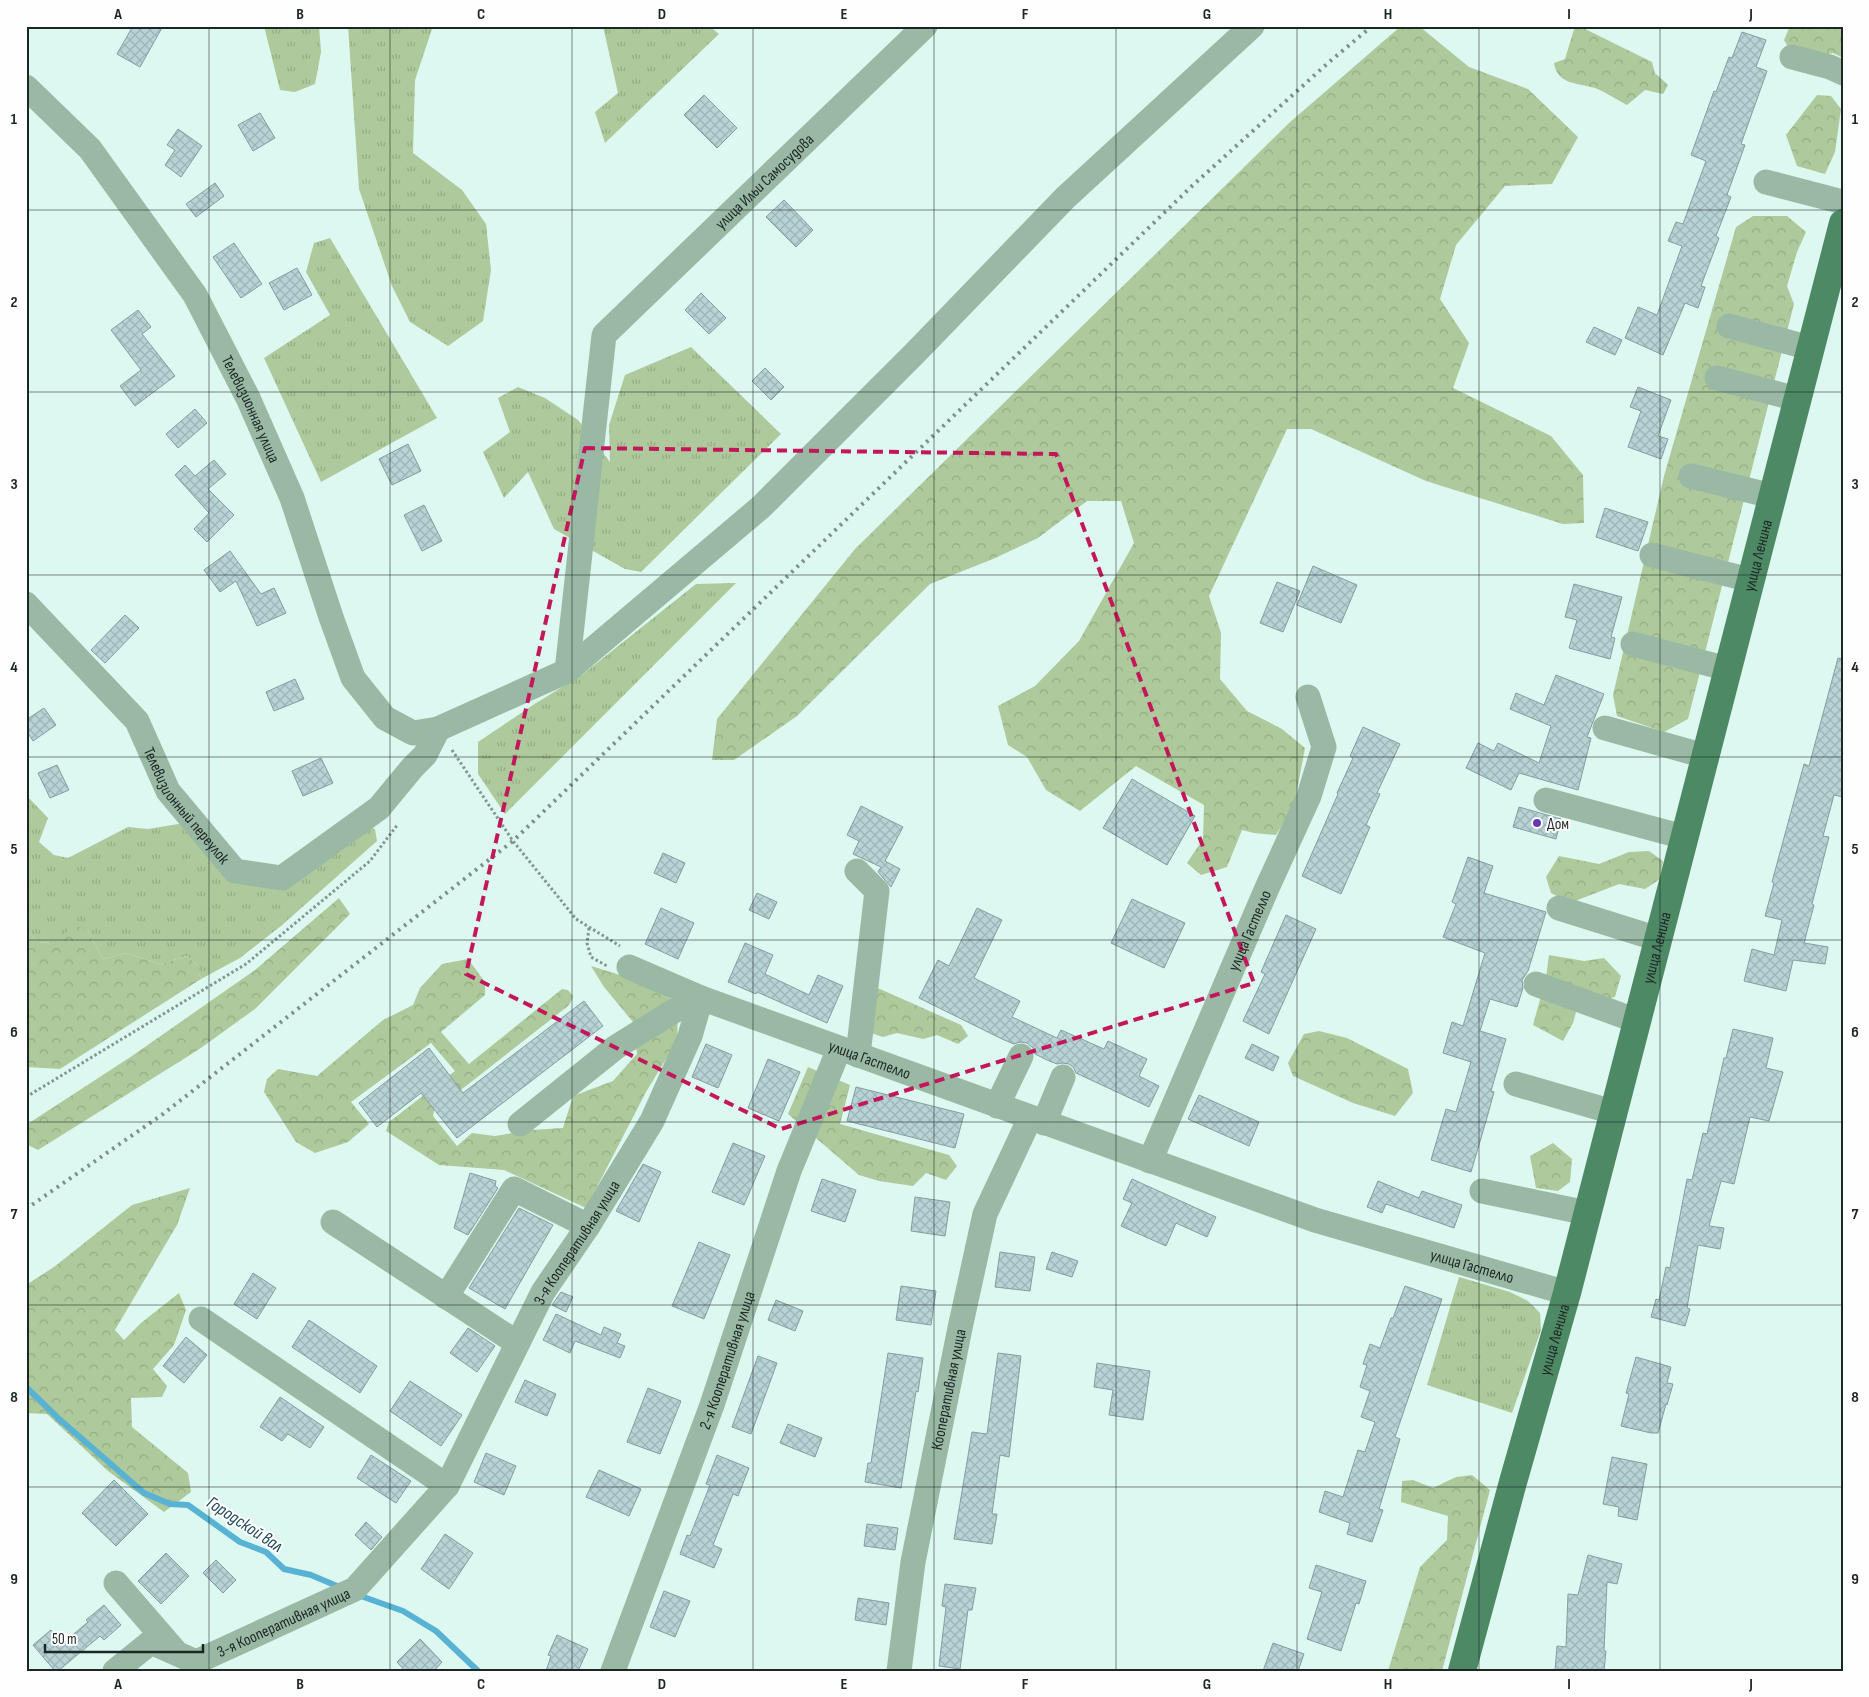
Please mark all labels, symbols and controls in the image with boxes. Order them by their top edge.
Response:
text: A [113,5,122,24]
text: B [296,5,304,24]
text: C [477,5,485,24]
text: D [658,5,666,24]
text: E [841,5,848,24]
text: F [1022,5,1029,24]
text: G [1203,5,1211,24]
text: H [1384,5,1392,24]
text: I [1567,5,1571,24]
text: J [1748,5,1753,24]
text: 1 [11,110,18,129]
text: 1 [1852,110,1859,129]
street label: улица Ильи Самосудова [712,130,818,234]
text: 2 [10,293,18,312]
text: 2 [1851,293,1859,312]
street label: Телевизионная улица [217,353,283,466]
text: 3 [10,475,18,494]
text: 3 [1851,475,1859,494]
street label: улица Ленина [1740,518,1777,594]
text: 4 [10,658,18,677]
text: 4 [1851,658,1859,677]
street label: Телевизионный переулок [139,744,234,869]
place label: Дом [1547,815,1569,834]
marker: Дом [1531,817,1543,829]
text: 5 [10,840,18,859]
text: 5 [1851,840,1859,859]
street label: улица Гастелло [1225,888,1276,974]
street label: улица Ленина [1639,910,1676,986]
text: 6 [10,1023,18,1042]
text: 6 [1851,1023,1859,1042]
street label: улица Гастелло [826,1037,913,1084]
street label: 3-я Кооперативная улица [530,1178,624,1308]
text: 7 [11,1205,18,1224]
text: 7 [1852,1205,1859,1224]
street label: улица Гастелло [1428,1246,1516,1288]
street label: 2-я Кооперативная улица [696,1289,760,1432]
street label: улица Ленина [1536,1302,1574,1378]
street label: Кооперативная улица [928,1327,971,1452]
text: 8 [10,1388,18,1407]
text: 8 [1851,1388,1859,1407]
water label: Городской вал [203,1492,287,1557]
text: 9 [10,1570,18,1589]
text: 9 [1851,1570,1859,1589]
street label: 3-я Кооперативная улица [214,1585,353,1662]
scale bar [45,1622,202,1654]
text: 50 m [52,1630,77,1649]
text: A [113,1675,122,1694]
text: B [296,1675,304,1694]
text: C [477,1675,485,1694]
text: D [658,1675,666,1694]
text: E [841,1675,848,1694]
text: F [1022,1675,1029,1694]
text: G [1203,1675,1211,1694]
text: H [1384,1675,1392,1694]
text: I [1567,1675,1571,1694]
text: J [1748,1675,1753,1694]

